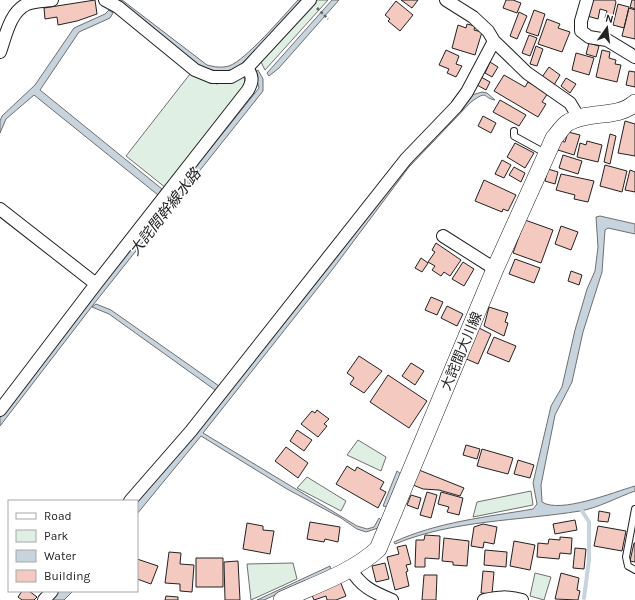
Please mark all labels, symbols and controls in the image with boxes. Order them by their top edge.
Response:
north arrow [587,8,627,48]
text: N [604,12,615,26]
water label: 大詫間幹線水路 [126,164,206,259]
street label: 大詫間大川線 [437,309,486,393]
legend [8,500,138,592]
text: Road [44,509,72,523]
text: Park [44,529,69,543]
text: Water [44,549,77,563]
text: Building [44,569,91,583]

